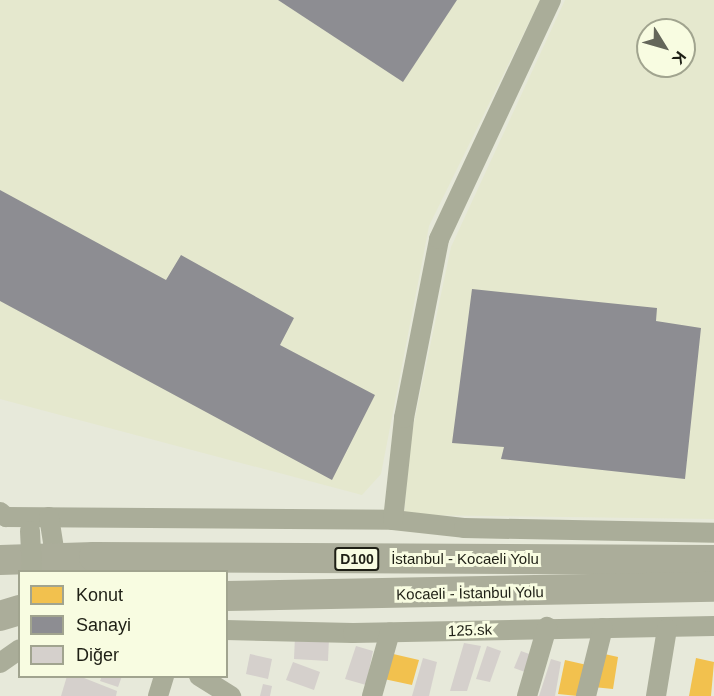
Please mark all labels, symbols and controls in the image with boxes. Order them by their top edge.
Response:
north arrow [636,18,696,78]
text: K [669,48,689,68]
road number: D100 [333,548,381,570]
street label: İstanbul - Kocaeli Yolu [391,550,539,568]
legend [18,570,228,678]
street label: Kocaeli - İstanbul Yolu [396,583,544,603]
text: Konut [76,585,123,605]
text: Sanayi [76,615,131,635]
street label: 125.sk [448,620,492,640]
text: Diğer [76,645,119,665]

